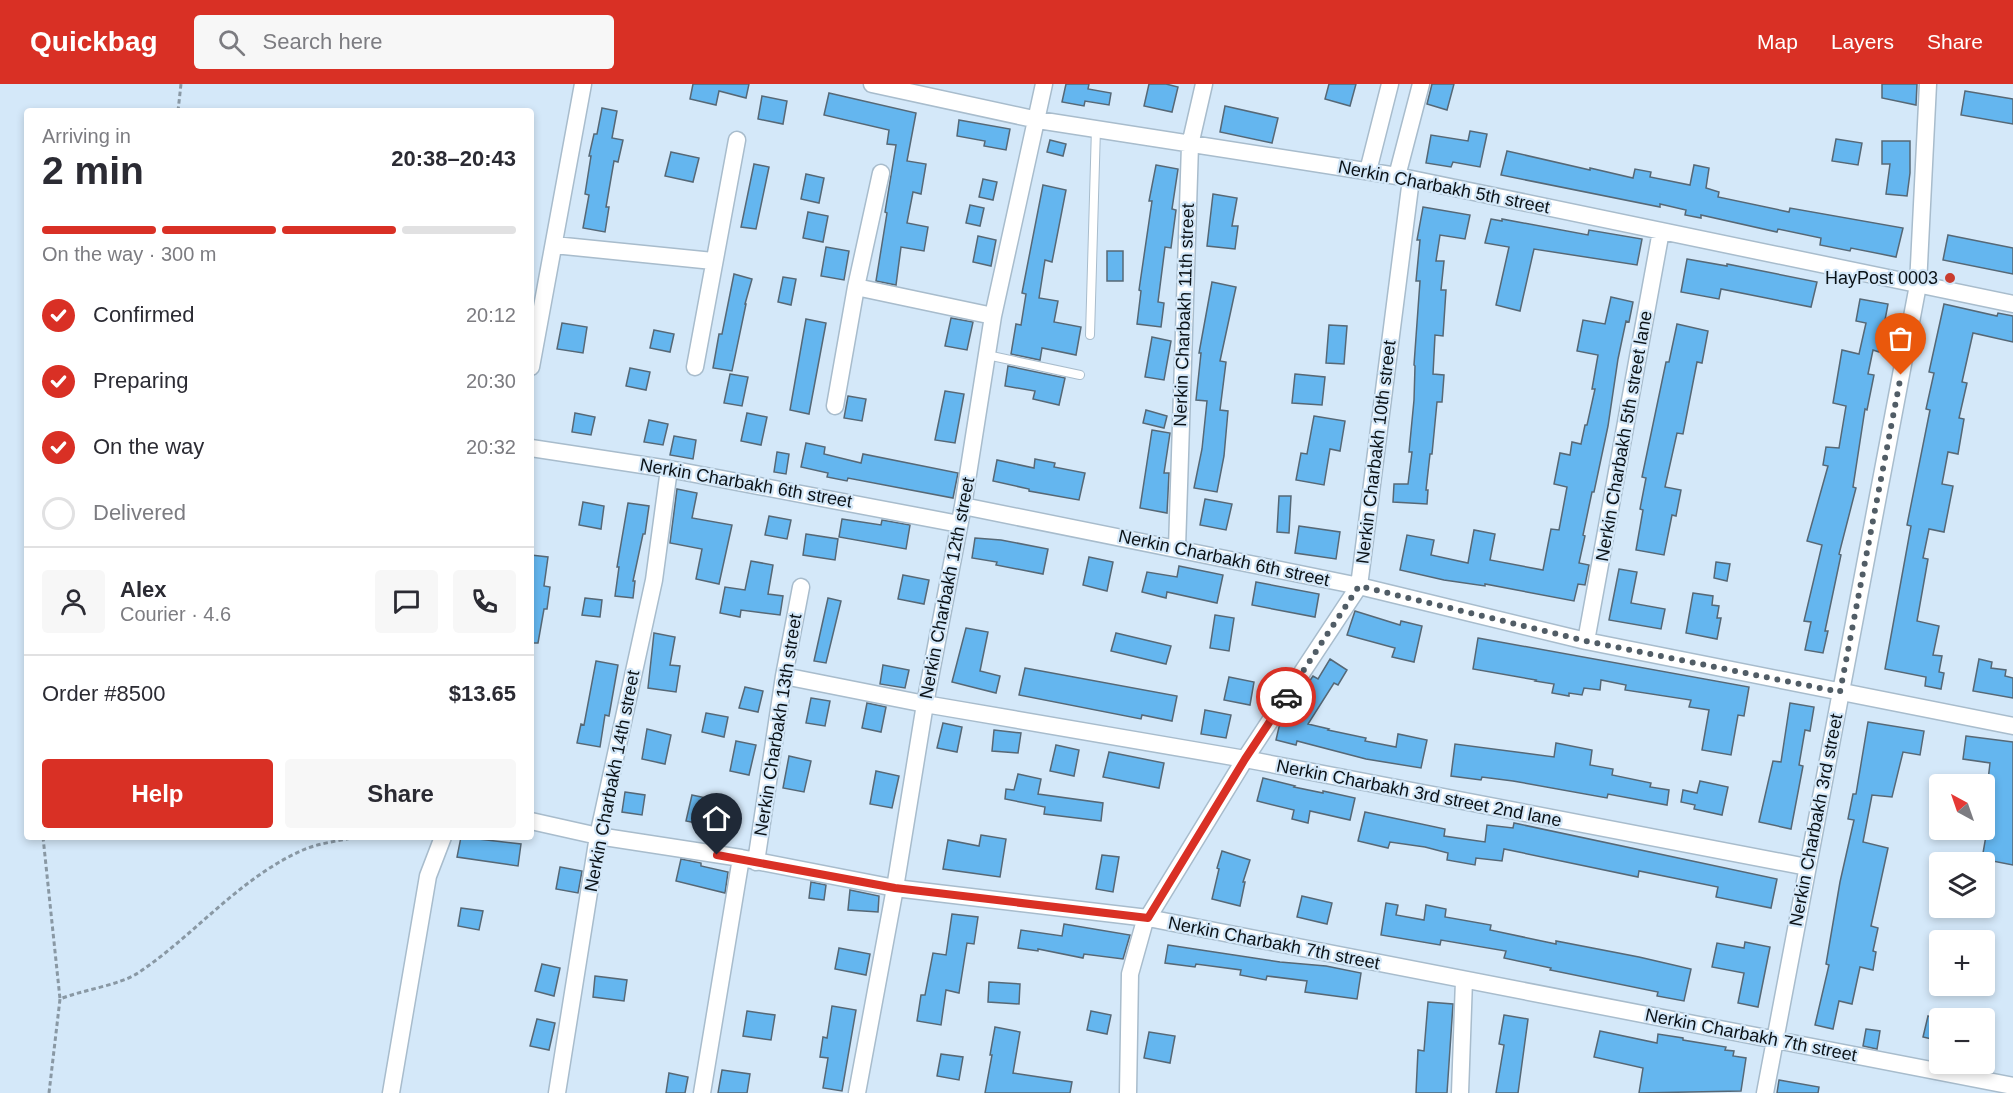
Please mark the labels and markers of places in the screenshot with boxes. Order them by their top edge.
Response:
place label: HayPost 0003 [1825,268,1938,288]
marker: HayPost 0003 [1943,271,1957,285]
pin [1875,313,1926,375]
pin [691,793,742,855]

